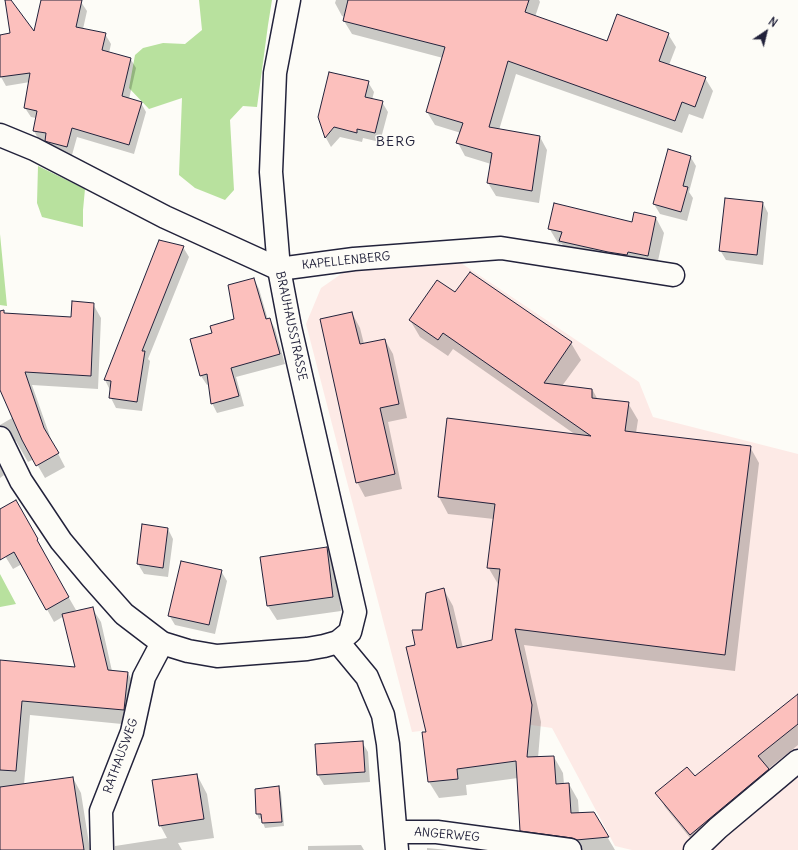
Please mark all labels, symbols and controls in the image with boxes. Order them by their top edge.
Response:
north arrow [746,12,786,52]
text: N [766,14,780,30]
district label: BERG [376,134,416,150]
street label: KAPELLENBERG [301,249,391,273]
street label: BRAUHAUSSTRASSE [272,270,310,382]
street label: RATHAUSWEG [101,717,141,795]
street label: ANGERWEG [414,825,480,845]

